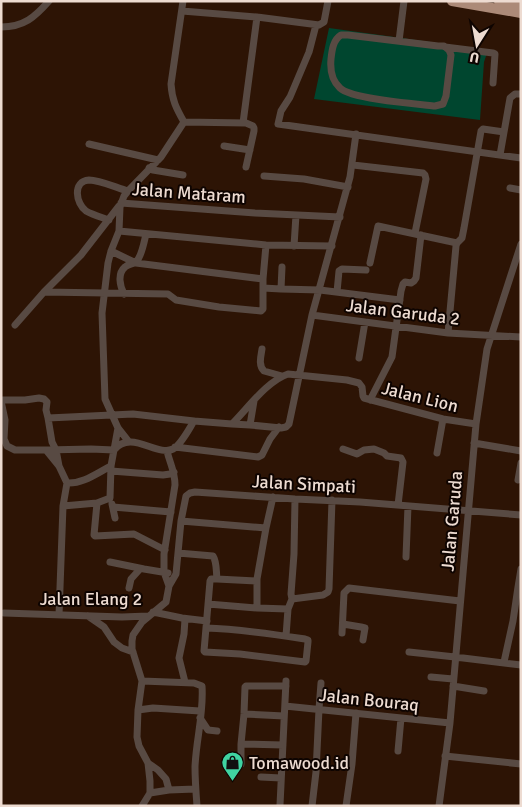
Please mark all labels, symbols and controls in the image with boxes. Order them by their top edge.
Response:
north arrow [452,20,502,70]
text: U [468,48,481,67]
street label: Jalan Mataram [131,178,247,208]
street label: Jalan Garuda 2 [345,294,461,330]
street label: Jalan Lion [379,377,461,417]
street label: Jalan Simpati [252,470,356,498]
street label: Jalan Garuda [437,470,467,572]
street label: Jalan Elang 2 [40,588,142,610]
street label: Jalan Bouraq [318,684,420,716]
shop icon: Tomawood.id [221,751,245,782]
place label: Tomawood.id [249,752,349,774]

